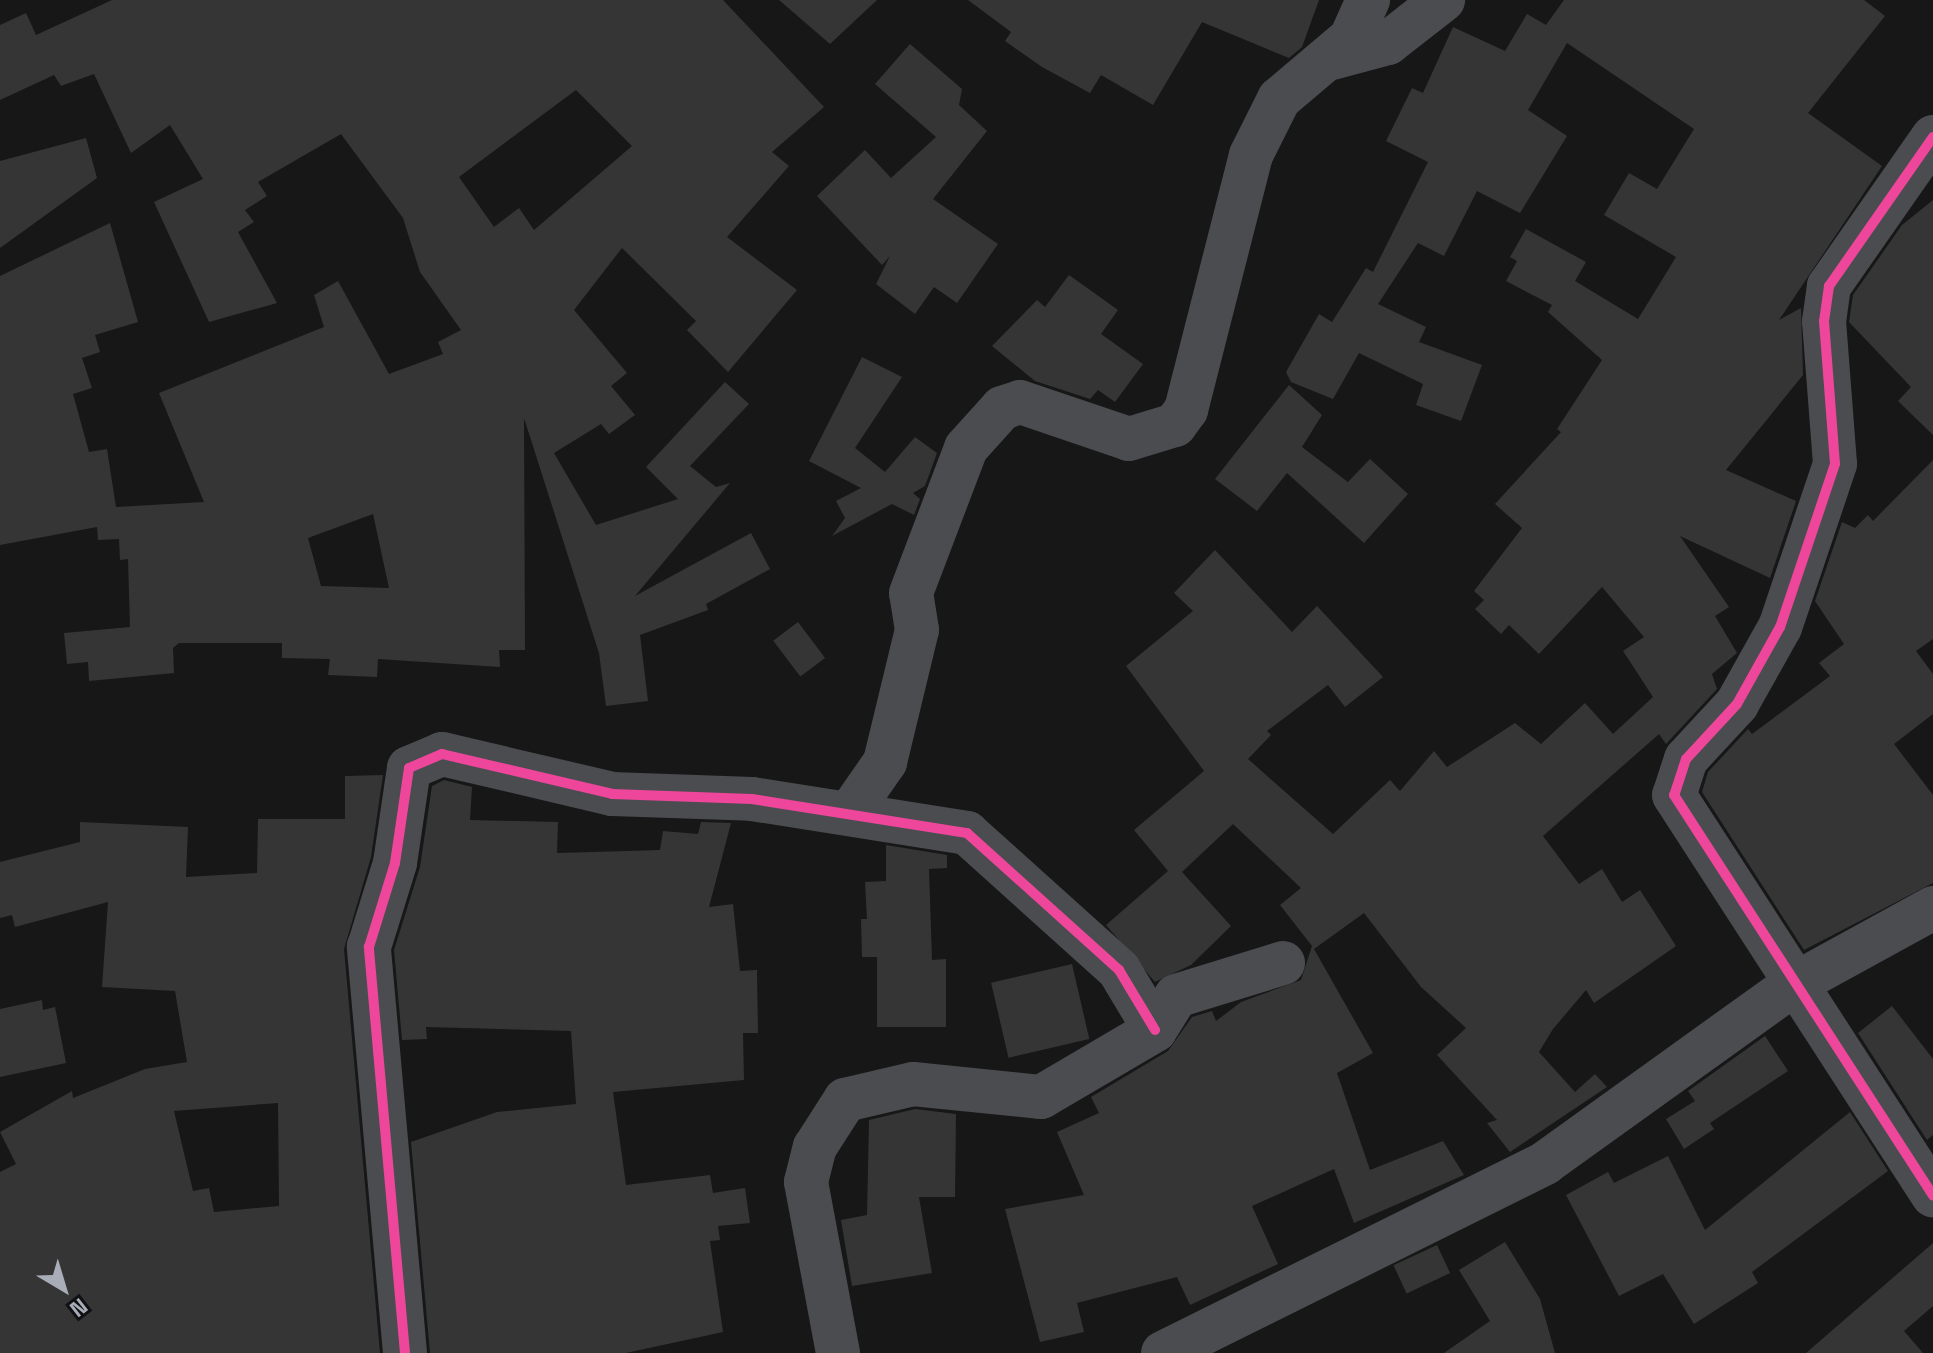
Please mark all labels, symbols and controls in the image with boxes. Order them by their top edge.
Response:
north arrow [24,1249,104,1329]
text: N [64,1292,93,1323]

